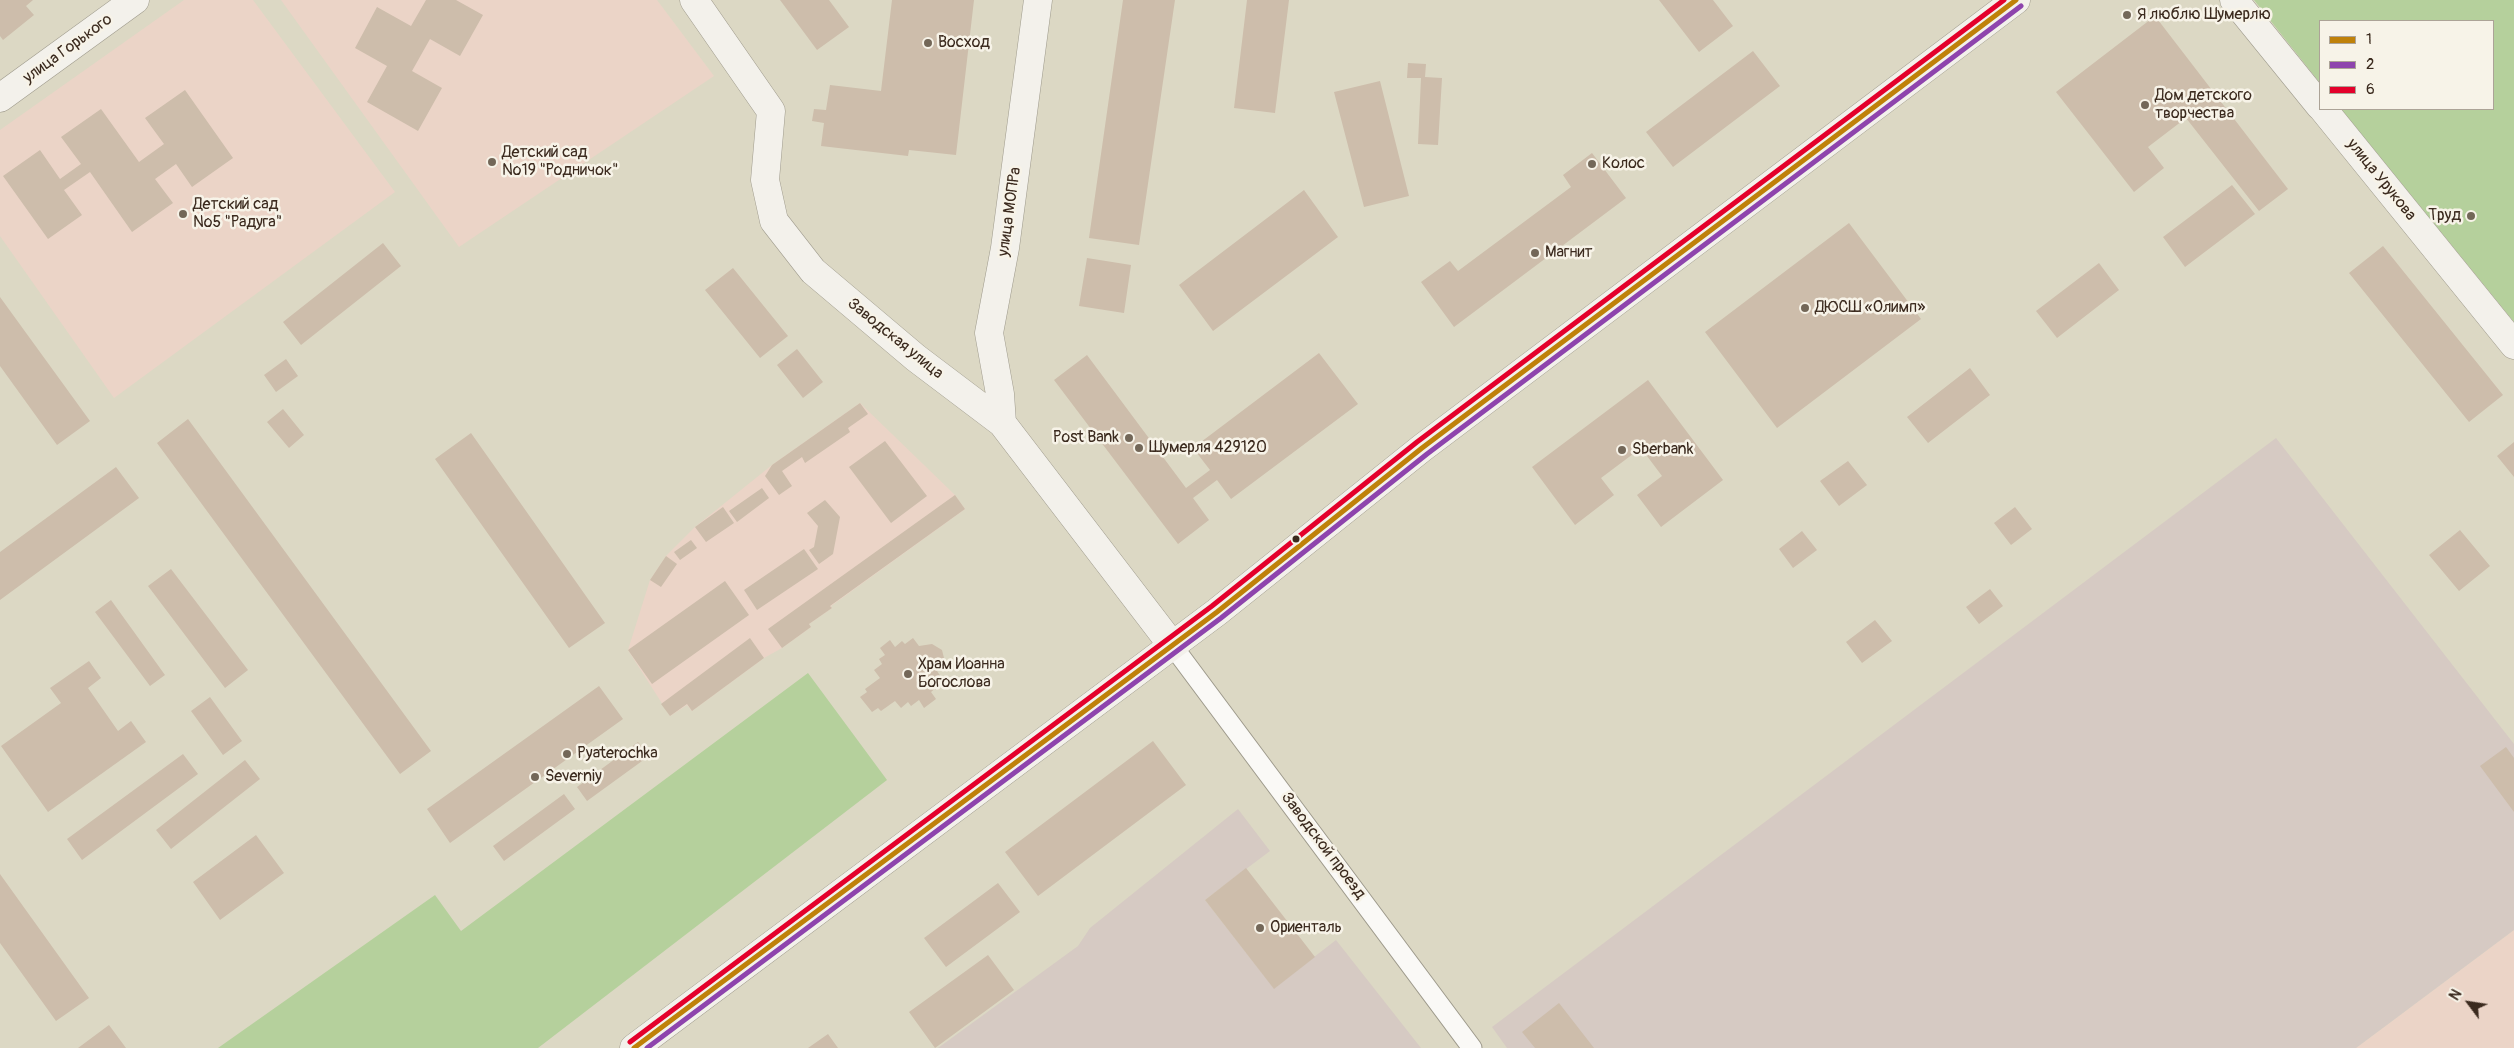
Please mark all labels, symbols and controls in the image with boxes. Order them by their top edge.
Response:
place label: Я люблю Шумерлю [2137,5,2271,25]
marker: Я люблю Шумерлю [2121,9,2133,21]
street label: улица Горького [20,10,116,88]
legend [2319,20,2494,110]
text: 1 [2366,30,2372,49]
place label: Восход [938,33,990,53]
marker: Восход [922,37,934,49]
text: 2 [2366,55,2374,74]
text: 6 [2366,80,2375,99]
place label: Дом детского творчества [2155,86,2252,124]
marker: Дом детского творчества [2139,99,2151,111]
street label: улица Урукова [2342,135,2420,225]
place label: Детский сад №19 "Родничок" [502,143,619,181]
place label: Колос [1602,154,1645,174]
marker: Детский сад №19 "Родничок" [486,156,498,168]
marker: Колос [1586,158,1598,170]
street label: улица МОПРа [994,166,1026,258]
place label: Детский сад №5 "Радуга" [193,195,282,233]
place label: Труд [2428,206,2461,226]
marker: Детский сад №5 "Радуга" [177,208,189,220]
marker: Труд [2465,210,2477,222]
place label: Магнит [1545,243,1593,263]
marker: Магнит [1529,247,1541,259]
street label: Заводская улица [843,294,947,384]
place label: ДЮСШ «Олимп» [1815,298,1925,318]
marker: ДЮСШ «Олимп» [1799,302,1811,314]
place label: Post Bank [1053,428,1119,448]
marker: Post Bank [1123,432,1135,444]
place label: Шумерля 429120 [1149,438,1267,458]
place label: Sberbank [1632,440,1693,460]
marker: Шумерля 429120 [1133,442,1145,454]
marker: Sberbank [1616,444,1628,456]
unlabelled marker [1291,534,1301,544]
place label: Храм Иоанна Богослова [918,655,1005,693]
marker: Храм Иоанна Богослова [902,668,914,680]
place label: Pyaterochka [577,744,658,764]
marker: Pyaterochka [561,748,573,760]
place label: Severniy [545,767,602,787]
marker: Severniy [529,771,541,783]
street label: Заводской проезд [1277,789,1369,903]
place label: Ориенталь [1270,918,1342,938]
marker: Ориенталь [1254,922,1266,934]
north arrow [2444,978,2494,1028]
text: N [2446,987,2465,1003]

